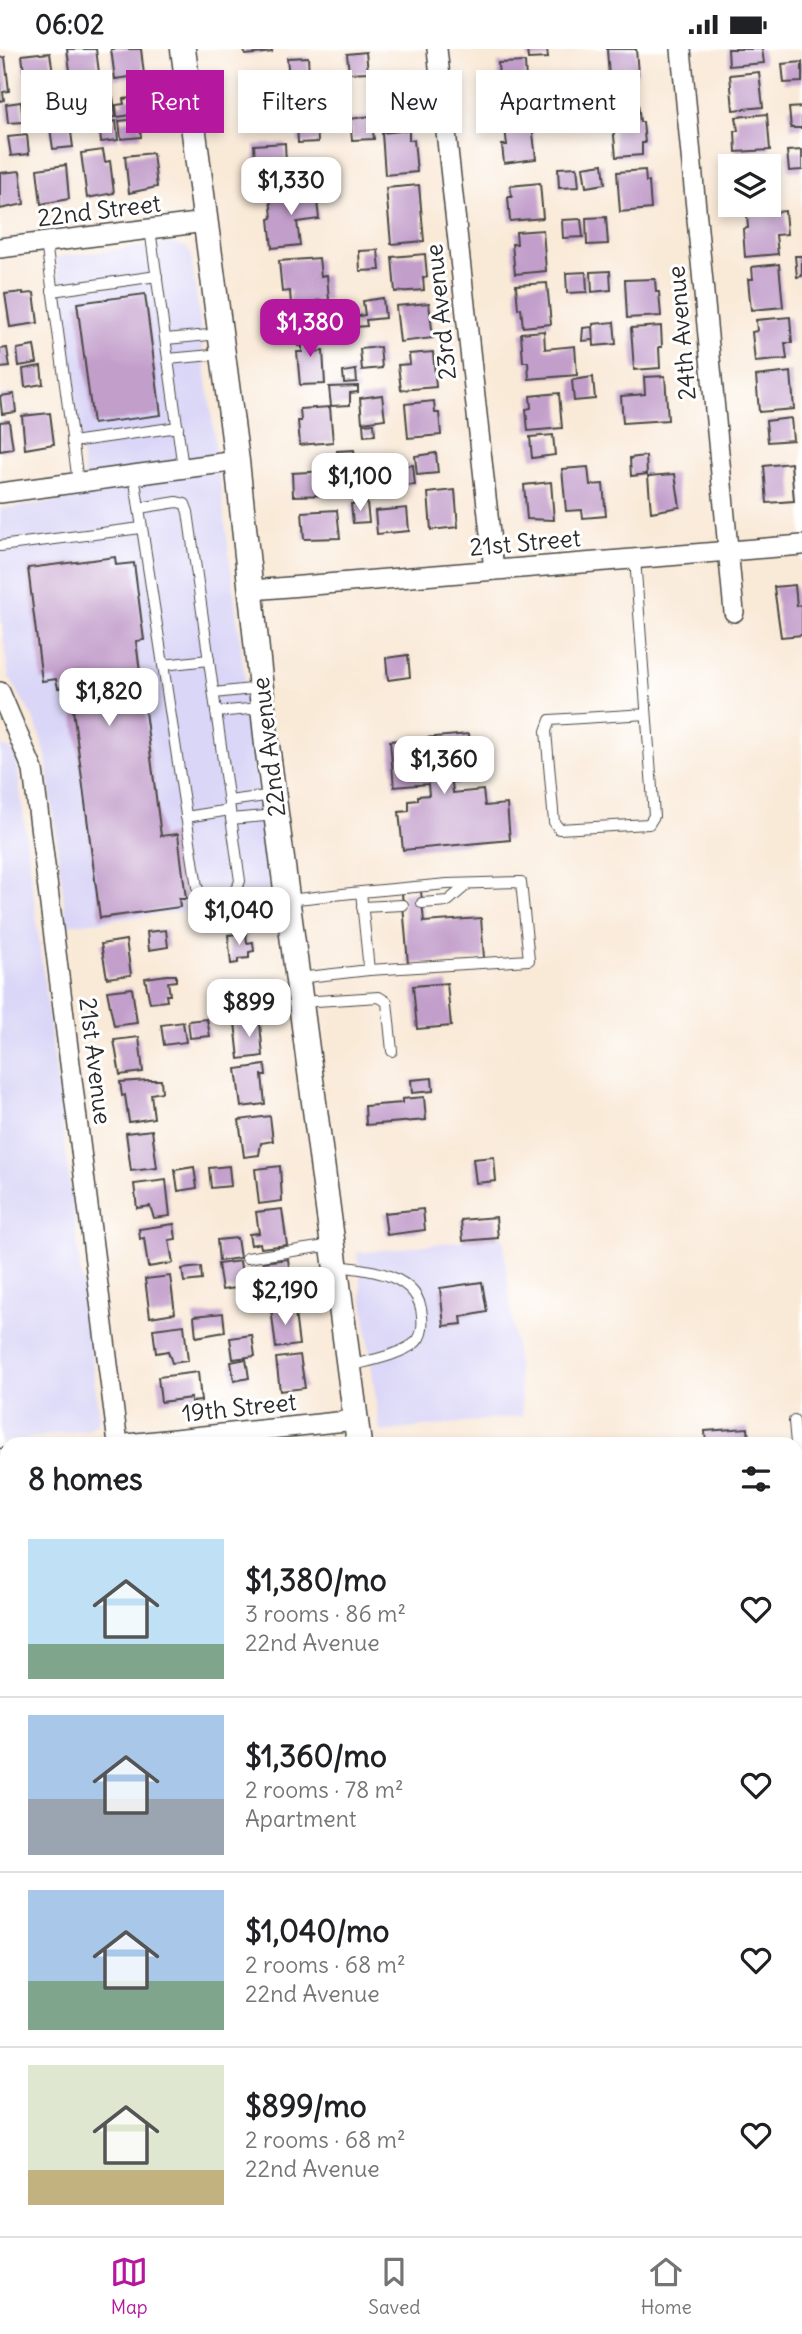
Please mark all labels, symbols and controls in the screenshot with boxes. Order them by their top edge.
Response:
text: 06:02 [35,8,104,41]
chip: Buy [21,70,112,133]
chip: Rent [126,70,224,133]
chip: Filters [238,70,352,133]
chip: New [366,70,462,133]
chip: Apartment [476,70,640,133]
map controls [718,154,781,217]
button: layers [718,154,781,217]
pin: $1,330 [234,157,348,217]
text: $1,330 [257,165,325,194]
street label: 22nd Street [35,188,162,232]
street label: 23rd Avenue [418,243,462,382]
street label: 24th Avenue [660,265,702,402]
pin: $1,380 [253,299,367,359]
text: $1,380 [276,307,344,336]
pin: $1,100 [303,454,417,513]
text: $1,100 [328,461,392,490]
street label: 21st Street [468,522,582,562]
pin: $1,820 [52,669,166,728]
text: $1,820 [75,676,143,705]
street label: 22nd Avenue [245,676,291,819]
pin: $1,360 [387,737,501,796]
text: $1,360 [410,744,478,773]
pin: $1,040 [182,887,296,947]
text: $1,040 [204,895,274,924]
pin: $899 [208,979,290,1039]
text: $899 [223,987,275,1016]
street label: 21st Avenue [73,996,119,1126]
pin: $2,190 [228,1267,342,1327]
text: $2,190 [252,1275,318,1304]
street label: 19th Street [180,1386,298,1428]
text: 8 homes [28,1460,143,1498]
icon: filters [737,1460,775,1498]
text: $1,380/mo [245,1561,387,1599]
icon: home [84,1567,168,1651]
icon: heart [737,1590,775,1628]
text: 3 rooms · 86 m² [245,1599,406,1628]
text: 22nd Avenue [245,1628,380,1657]
text: $1,360/mo [245,1737,387,1775]
icon: home [84,1743,168,1827]
icon: heart [737,1766,775,1804]
text: 2 rooms · 78 m² [245,1775,404,1804]
text: Apartment [245,1804,357,1833]
text: $1,040/mo [245,1912,389,1950]
icon: home [84,1918,168,2002]
icon: heart [737,1941,775,1979]
text: 2 rooms · 68 m² [245,1950,406,1979]
text: 22nd Avenue [245,1979,380,2008]
text: $899/mo [245,2087,367,2125]
icon: home [84,2093,168,2177]
icon: heart [737,2116,775,2154]
text: 2 rooms · 68 m² [245,2125,406,2154]
text: 22nd Avenue [245,2154,380,2183]
tab: Map [110,2253,148,2319]
tab: Saved [368,2253,420,2319]
tab: Home [641,2253,692,2319]

